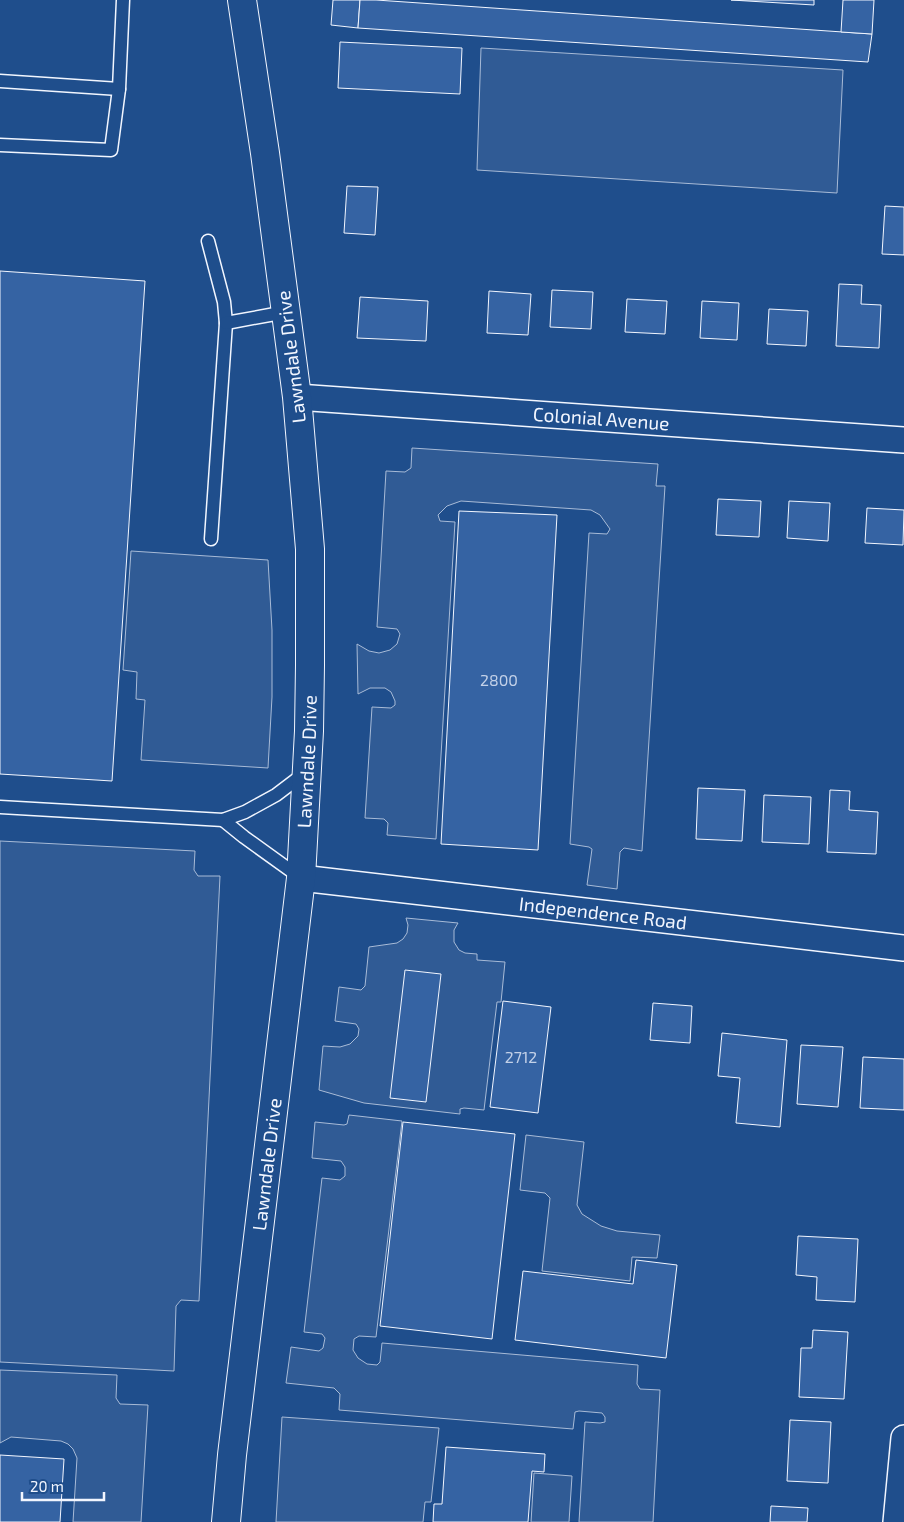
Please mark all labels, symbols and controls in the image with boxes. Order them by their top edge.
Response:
street label: Lawndale Drive [271,289,310,425]
street label: Colonial Avenue [532,402,670,434]
house number: 2800 [480,670,518,689]
street label: Lawndale Drive [292,695,321,829]
street label: Independence Road [518,891,688,934]
house number: 2712 [505,1047,537,1066]
street label: Lawndale Drive [247,1097,286,1232]
scale bar [22,1470,105,1502]
text: 20 m [30,1477,64,1495]

